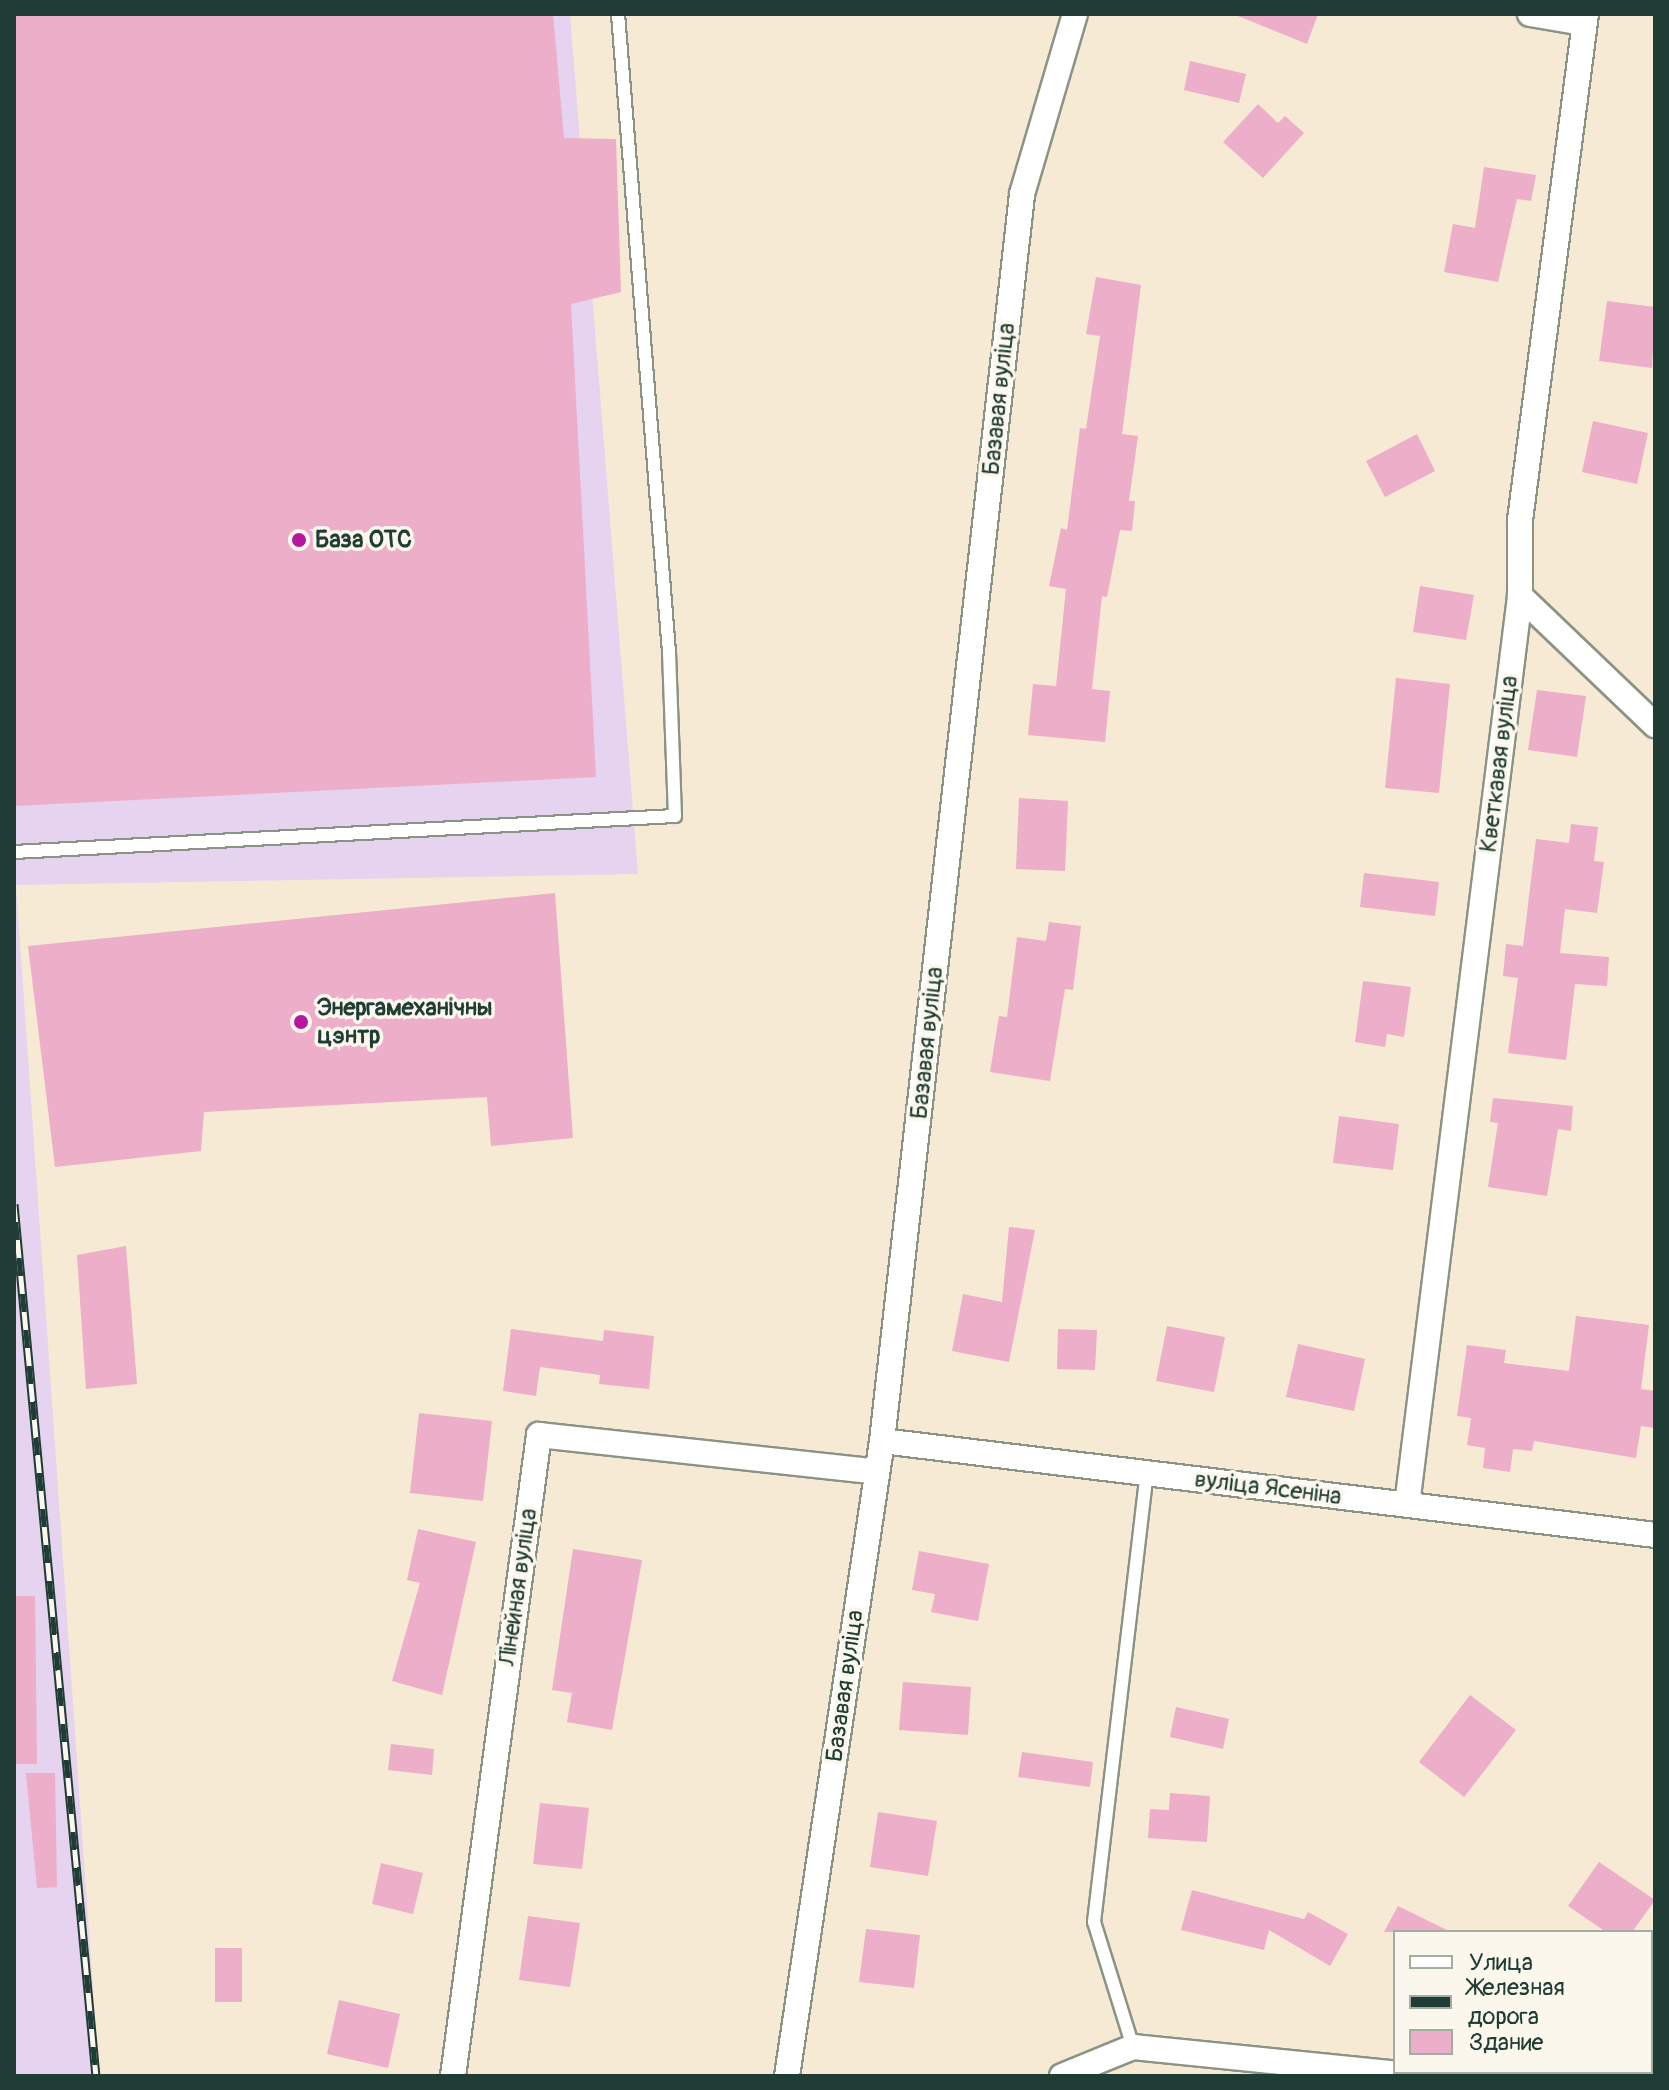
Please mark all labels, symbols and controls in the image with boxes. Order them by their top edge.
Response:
street label: Базавая вуліца [977,321,1021,477]
place label: База ОТС [315,526,412,554]
marker: База ОТС [290,531,308,549]
street label: Кветкавая вуліца [1474,674,1524,854]
street label: Базавая вуліца [905,965,949,1121]
place label: Энергамеханічны цэнтр [317,994,492,1050]
marker: Энергамеханічны цэнтр [292,1013,310,1031]
street label: вуліца Ясеніна [1193,1465,1343,1511]
street label: Лінейная вуліца [493,1506,543,1668]
street label: Базавая вуліца [820,1608,870,1764]
legend [1393,1930,1653,2074]
text: Улица [1469,1948,1533,1977]
text: Железная дорога [1468,1973,1565,2031]
text: Здание [1469,2028,1543,2057]

